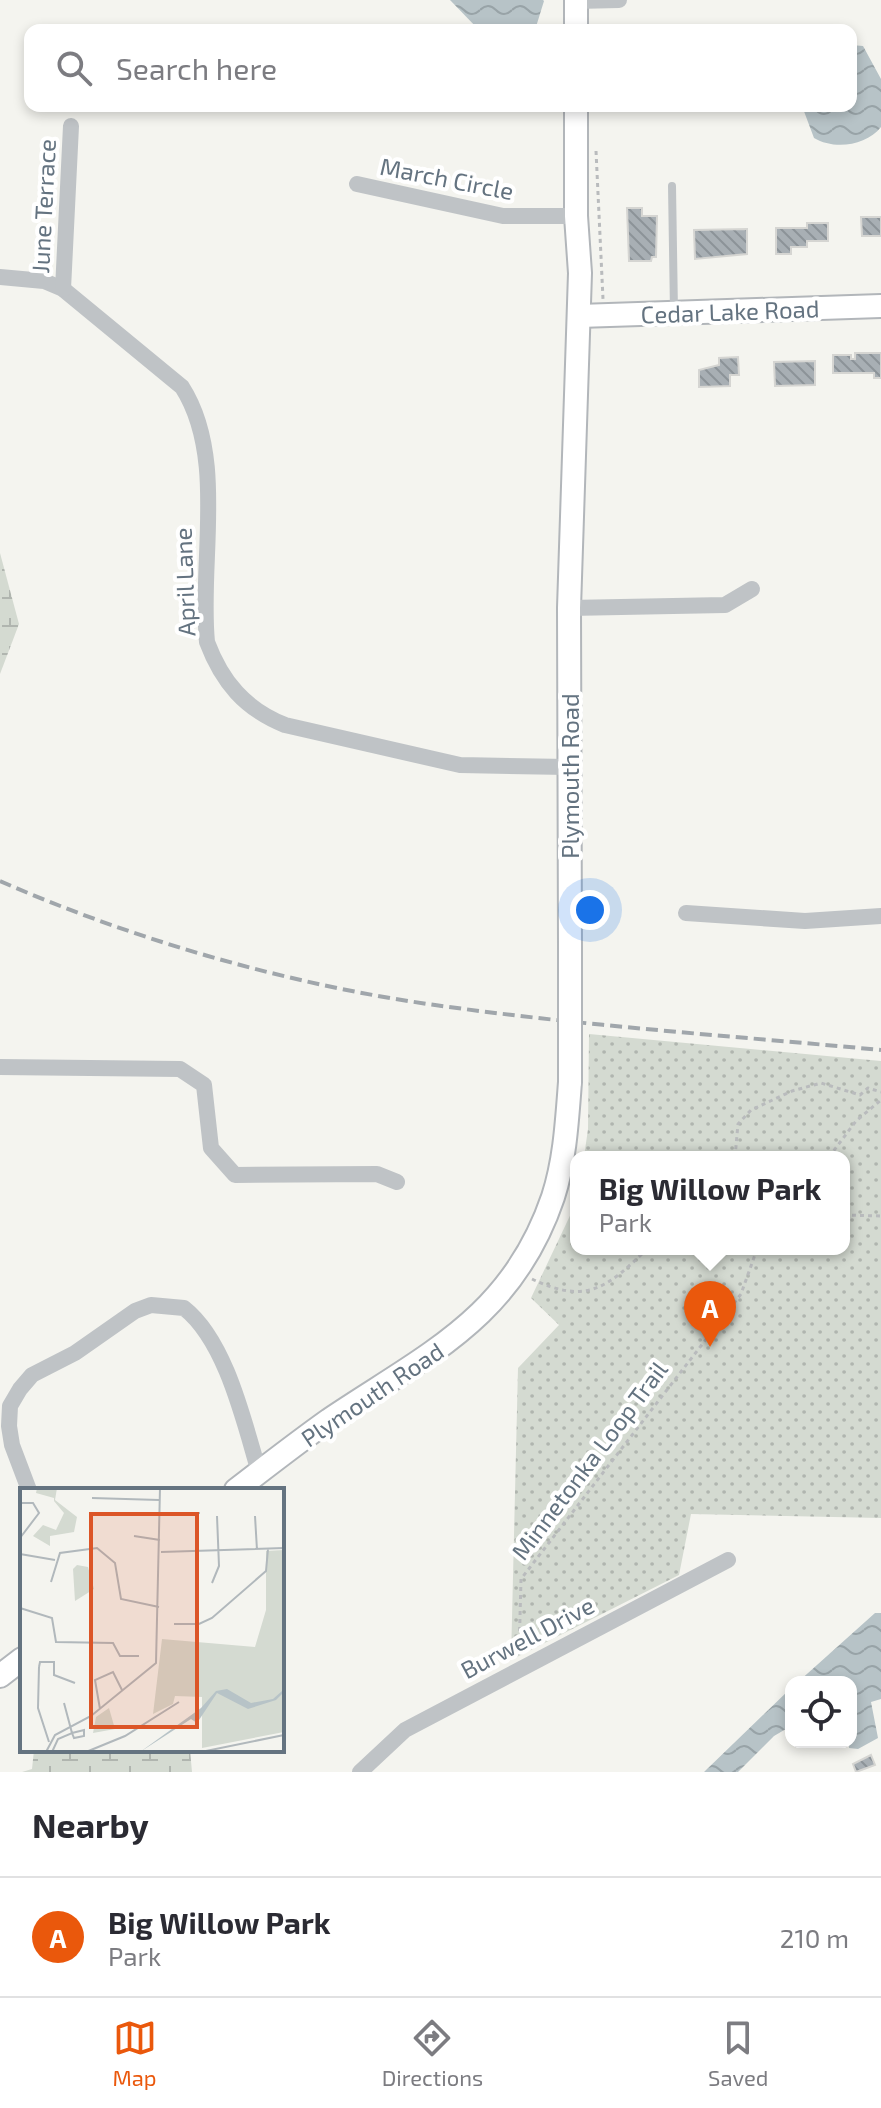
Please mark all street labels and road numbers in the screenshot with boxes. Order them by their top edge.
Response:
street label: June Terrace [25,138,61,274]
street label: March Circle [378,151,516,205]
street label: Cedar Lake Road [640,293,820,329]
street label: April Lane [168,527,200,637]
street label: Plymouth Road [555,693,584,859]
street label: Plymouth Road [295,1336,449,1452]
street label: Minnetonka Loop Trail [505,1355,673,1565]
street label: Burwell Drive [455,1590,599,1684]

